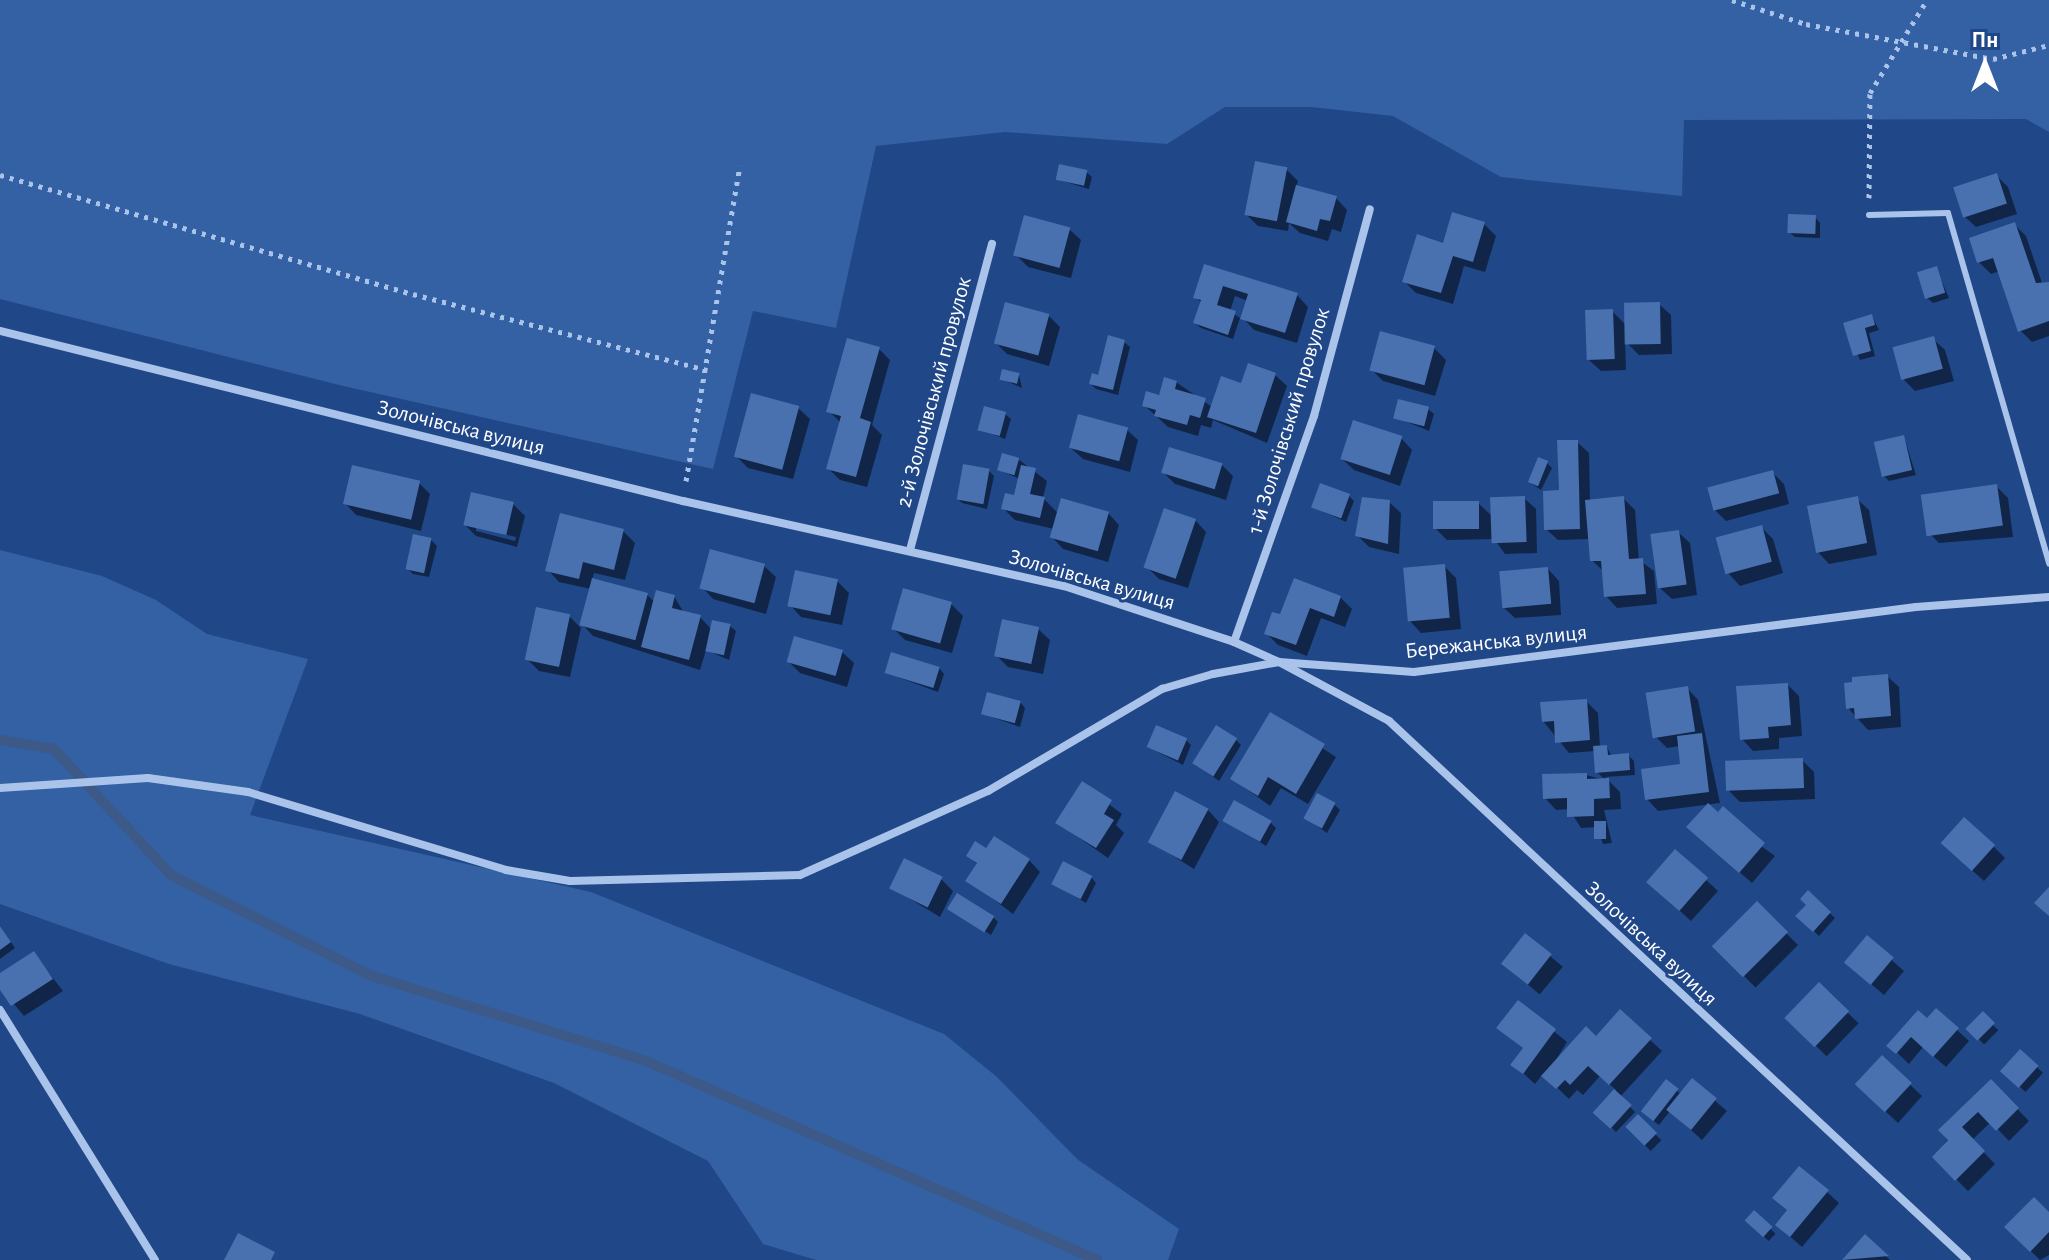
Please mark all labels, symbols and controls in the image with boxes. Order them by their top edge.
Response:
north arrow [1945,24,2025,104]
text: Пн [1972,29,1998,51]
street label: 2-й Золочівський провулок [891,274,977,510]
street label: 1-й Золочівський провулок [1242,305,1336,537]
street label: Золочівська вулиця [375,394,547,462]
street label: Золочівська вулиця [1006,544,1178,616]
street label: Бережанська вулиця [1404,619,1588,665]
street label: Золочівська вулиця [1579,876,1723,1012]

